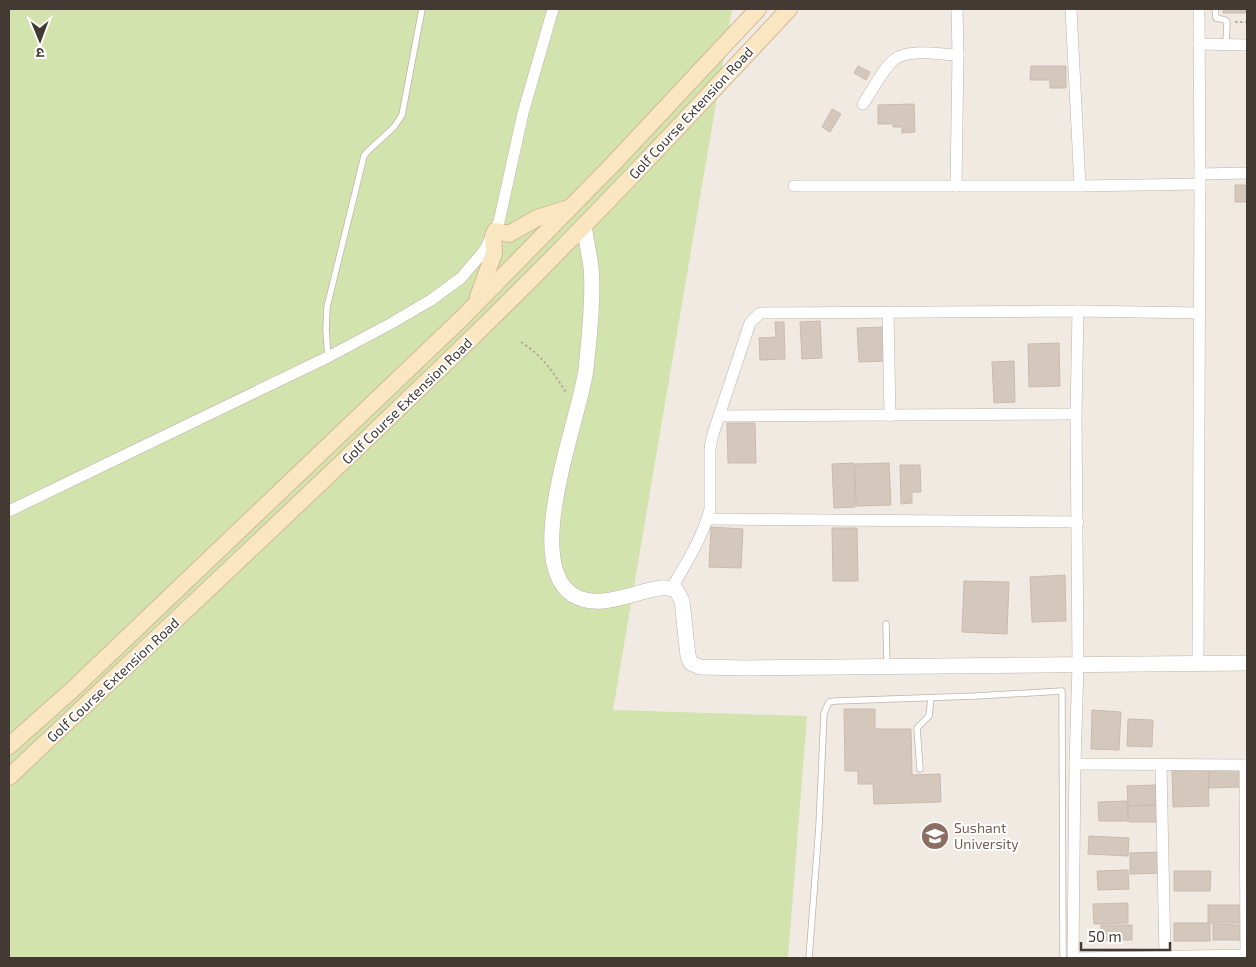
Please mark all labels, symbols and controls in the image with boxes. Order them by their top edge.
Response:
north arrow [15,15,65,65]
street label: Golf Course Extension Road [625,43,756,182]
text: उ [35,45,44,62]
street label: Golf Course Extension Road [338,334,475,467]
street label: Golf Course Extension Road [43,614,182,745]
place label: Sushant University [954,819,1019,852]
school or university icon: Sushant University [920,821,950,851]
scale bar [1081,920,1170,952]
text: 50 m [1088,927,1122,945]

